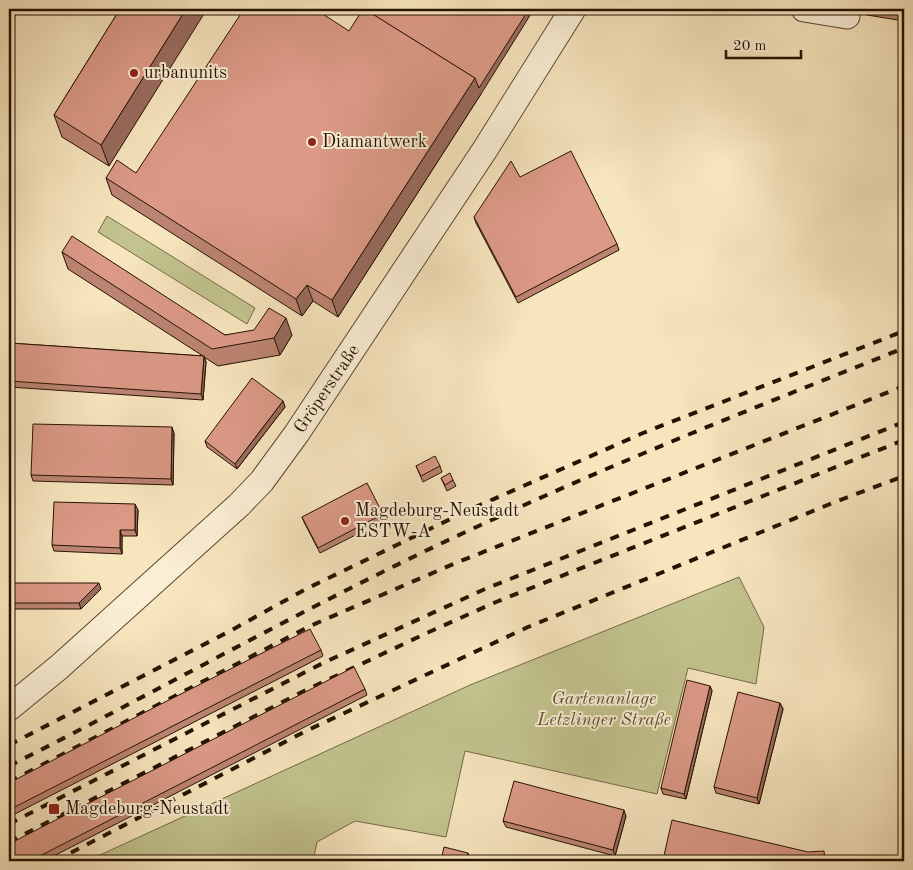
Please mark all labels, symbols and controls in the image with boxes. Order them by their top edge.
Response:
scale bar [726,28,800,60]
text: 20 m [733,39,767,54]
place label: urbanunits [144,64,227,82]
marker: urbanunits [128,67,140,79]
place label: Diamantwerk [322,133,427,151]
marker: Diamantwerk [306,136,318,148]
street label: Gröperstraße [291,342,363,436]
place label: Magdeburg-Neustadt ESTW-A [355,502,519,541]
marker: Magdeburg-Neustadt ESTW-A [339,515,351,527]
park label: Gartenanlage Letzlinger Straße [536,690,671,729]
place label: Magdeburg-Neustadt [65,800,229,818]
marker: Magdeburg-Neustadt [47,802,61,816]

